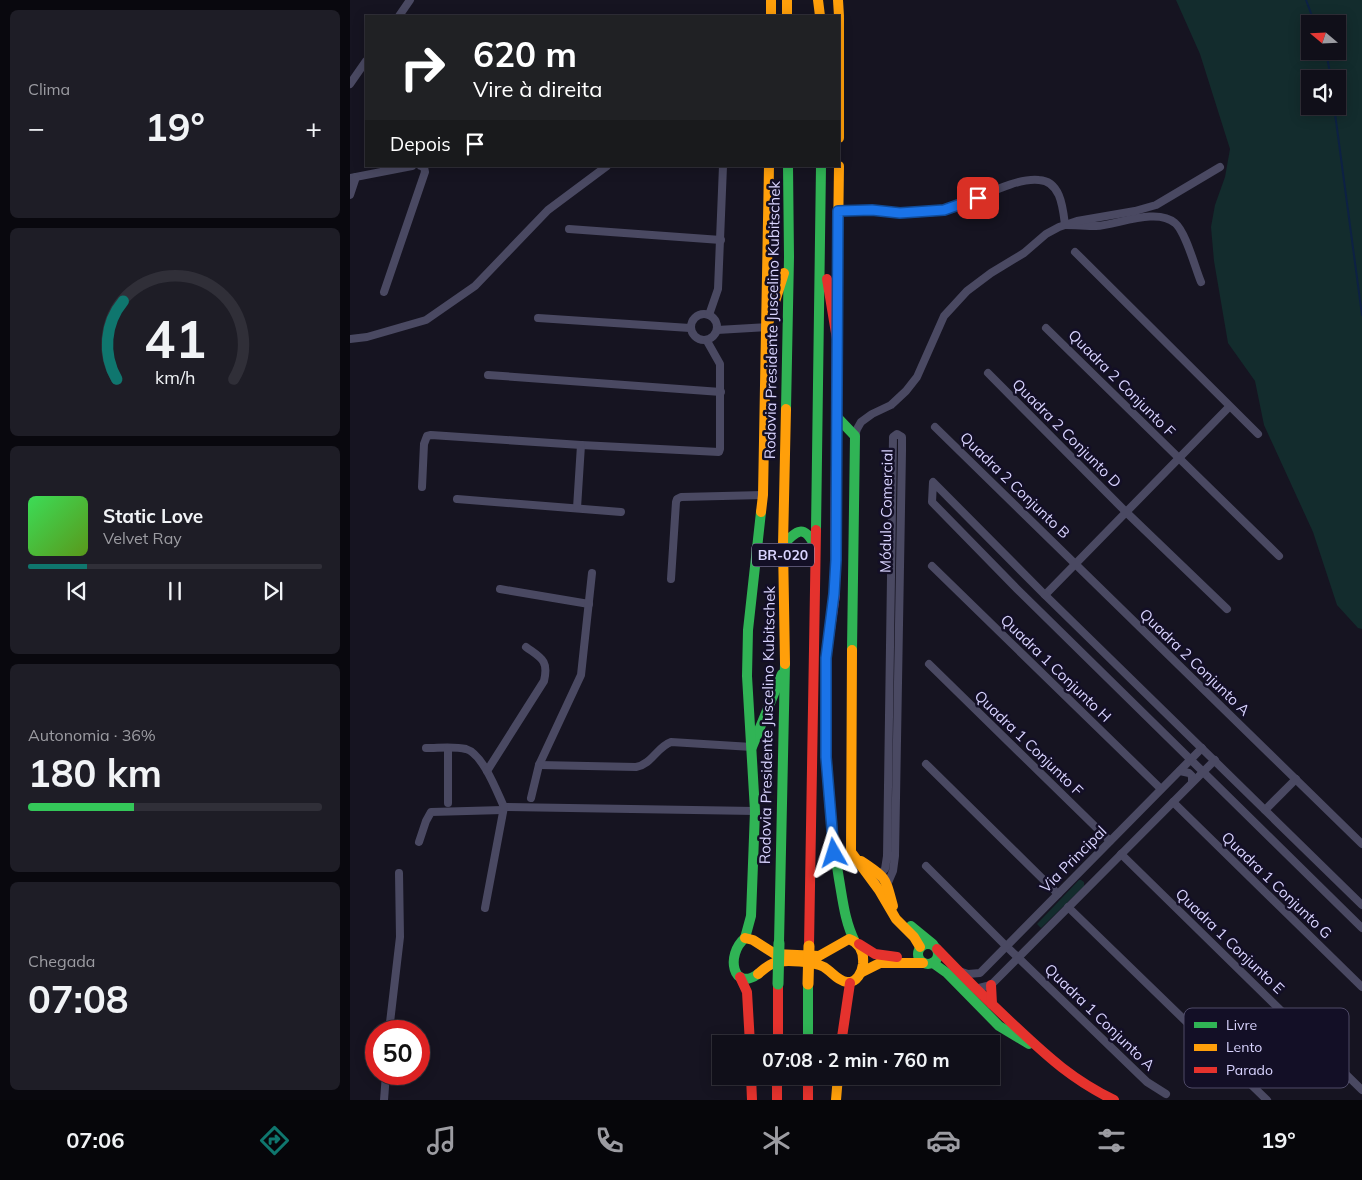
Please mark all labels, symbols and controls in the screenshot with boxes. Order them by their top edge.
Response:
north arrow [1301,15,1346,60]
map controls [1301,15,1346,115]
text: 620 m [473,32,577,76]
icon: right [390,35,455,100]
button: sound [1301,70,1346,115]
text: Vire à direita [473,75,602,103]
text: Clima [28,79,70,99]
text: 19° [145,103,205,151]
text: − [28,110,45,145]
text: + [305,110,322,145]
icon: arrive [461,130,489,158]
text: Depois [390,132,451,156]
pin [957,177,999,219]
street label: Rodovia Presidente Juscelino Kubitschek [760,180,784,459]
icon: arrive [964,184,992,212]
text: 41 [144,306,206,371]
street label: Quadra 2 Conjunto F [1064,325,1180,441]
text: km/h [155,366,195,388]
street label: Quadra 2 Conjunto D [1009,375,1125,491]
street label: Quadra 2 Conjunto B [956,428,1074,542]
street label: Módulo Comercial [875,449,897,573]
text: Static Love [103,504,203,528]
text: Velvet Ray [103,528,182,548]
road number: BR-020 [752,544,814,566]
icon: previous [63,577,91,605]
icon: pause [161,577,189,605]
icon: next [259,577,287,605]
street label: Rodovia Presidente Juscelino Kubitschek [755,585,779,864]
street label: Quadra 2 Conjunto A [1136,604,1254,720]
street label: Quadra 1 Conjunto H [997,610,1115,726]
street label: Quadra 1 Conjunto F [971,686,1087,800]
text: Autonomia · 36% [28,725,156,745]
text: 180 km [28,749,162,797]
street label: Via Principal [1036,822,1110,896]
position arrow [807,826,859,878]
street label: Quadra 1 Conjunto G [1218,827,1336,943]
street label: Quadra 1 Conjunto E [1172,884,1289,998]
text: Chegada [28,951,95,971]
street label: Quadra 1 Conjunto A [1041,959,1159,1075]
text: 07:08 [28,975,129,1023]
legend [1184,1008,1349,1088]
text: Livre [1226,1016,1257,1034]
speed limit sign: 50 [365,1020,430,1085]
text: Lento [1226,1038,1262,1056]
text: 07:08 · 2 min · 760 m [762,1048,950,1072]
text: Parado [1226,1061,1273,1079]
icon: directions [257,1123,292,1158]
icon: music [424,1123,459,1158]
icon: phone [592,1123,627,1158]
icon: climate [759,1123,794,1158]
icon: car [926,1123,961,1158]
icon: filters [1094,1123,1129,1158]
text: 07:06 [66,1126,124,1154]
text: 19° [1261,1126,1296,1154]

